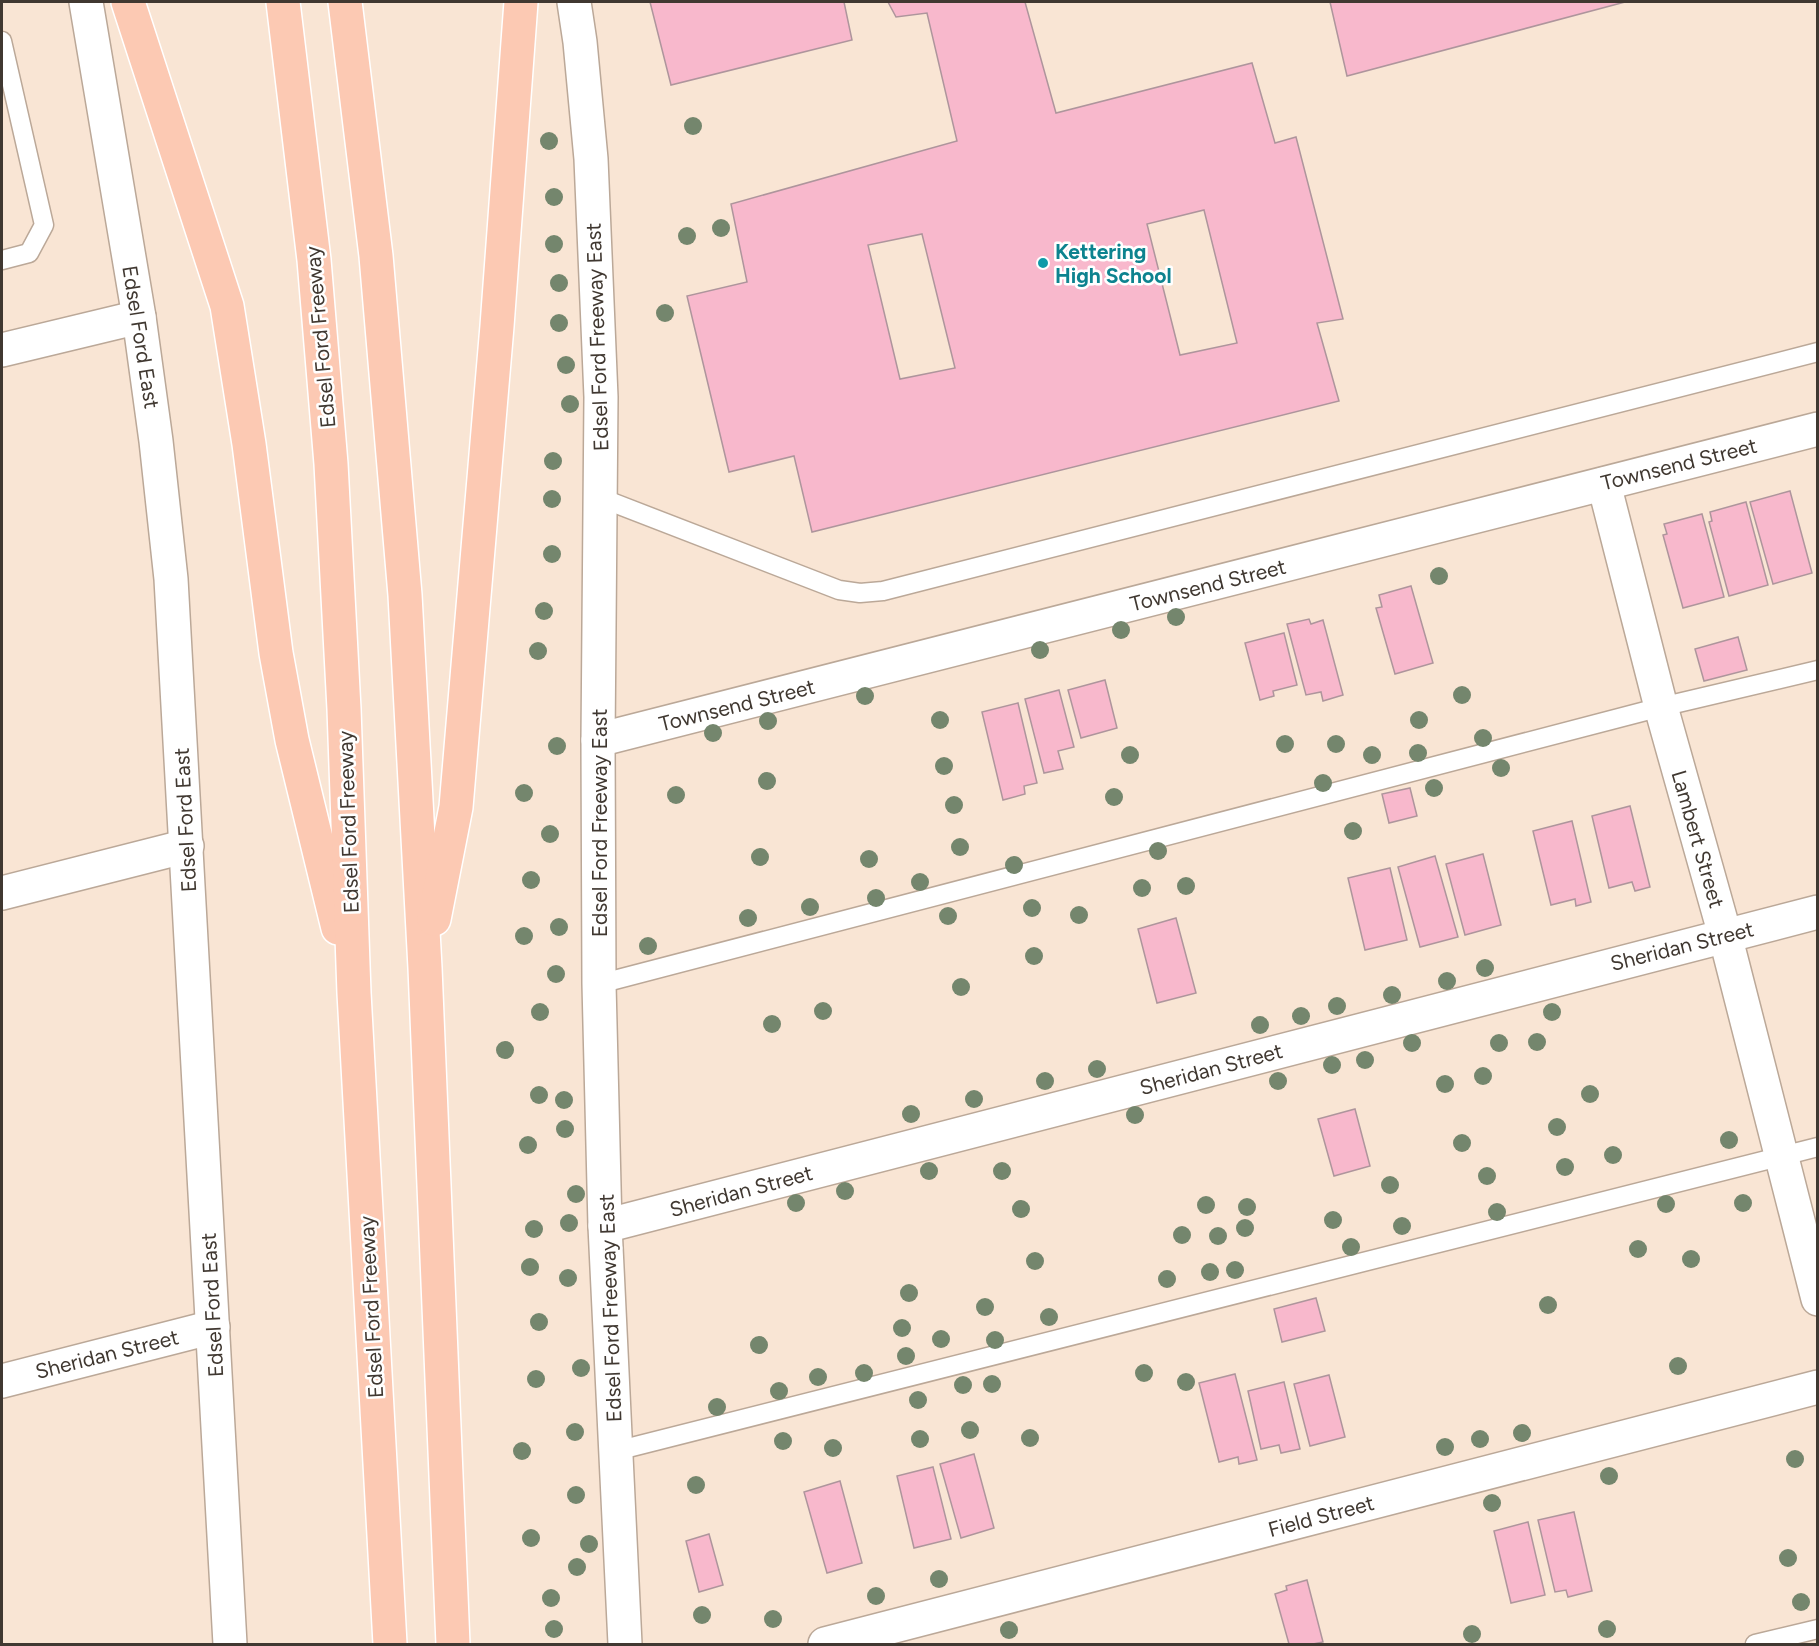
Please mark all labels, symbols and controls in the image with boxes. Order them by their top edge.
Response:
street label: Edsel Ford Freeway East [581,222,613,452]
place label: Kettering High School [1055,239,1172,288]
street label: Edsel Ford Freeway [300,245,340,429]
marker: Kettering High School [1036,256,1050,270]
street label: Edsel Ford East [117,264,165,410]
street label: Townsend Street [1599,433,1760,495]
street label: Townsend Street [1128,554,1289,616]
street label: Townsend Street [657,674,818,736]
street label: Edsel Ford Freeway East [587,709,612,937]
street label: Edsel Ford Freeway [332,730,364,914]
street label: Edsel Ford East [169,747,201,893]
street label: Lambert Street [1666,767,1730,911]
street label: Sheridan Street [1608,916,1756,976]
street label: Sheridan Street [1137,1038,1285,1100]
street label: Sheridan Street [667,1160,815,1222]
street label: Edsel Ford Freeway East [594,1193,626,1423]
street label: Edsel Ford Freeway [354,1215,388,1399]
street label: Edsel Ford East [196,1232,228,1378]
street label: Sheridan Street [33,1324,181,1384]
street label: Field Street [1265,1490,1377,1542]

